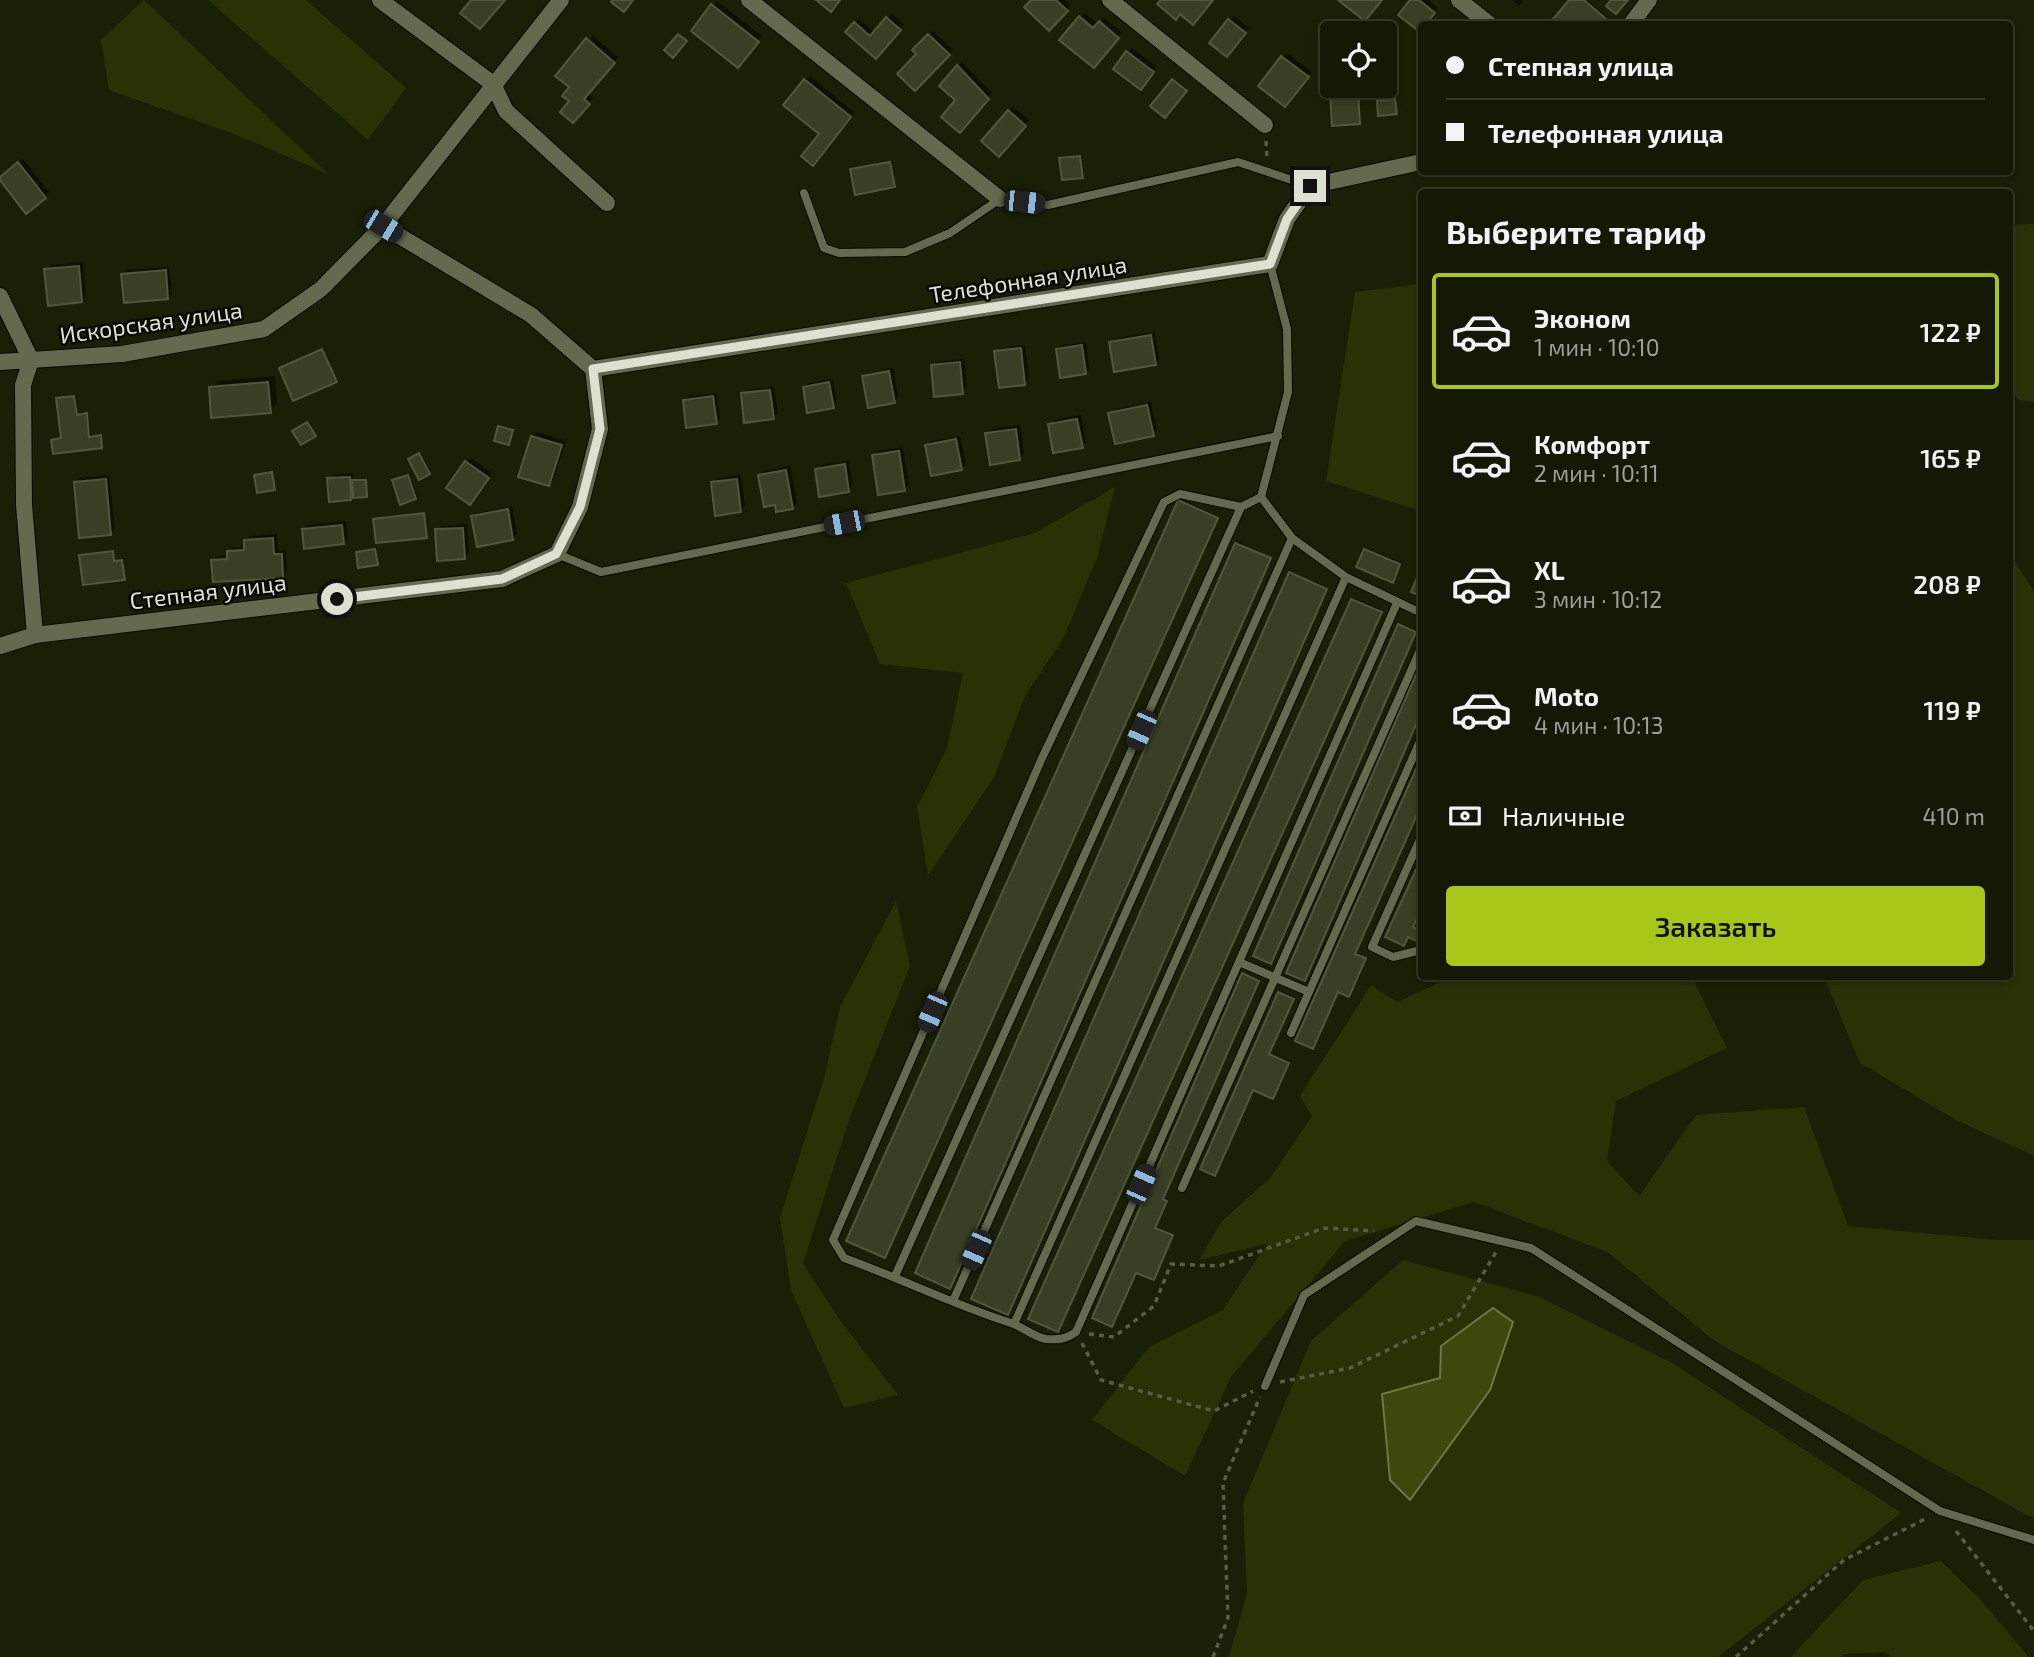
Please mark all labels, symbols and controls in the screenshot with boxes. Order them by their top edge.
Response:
map controls [1320,21,1397,98]
button: locate [1320,21,1397,98]
text: Степная улица [1488,50,1674,81]
text: Телефонная улица [1488,117,1724,148]
route end [1294,170,1326,202]
car [1003,189,1046,215]
car [360,206,407,246]
text: Выберите тариф [1446,212,1706,250]
street label: Телефонная улица [927,250,1129,309]
street label: Искорская улица [58,295,244,350]
icon: car [1450,300,1513,363]
text: Эконом [1534,302,1631,333]
text: 122 ₽ [1920,316,1981,347]
text: 1 мин · 10:10 [1534,333,1660,361]
icon: car [1450,426,1513,489]
text: Комфорт [1534,428,1650,459]
text: 165 ₽ [1920,442,1981,473]
text: 2 мин · 10:11 [1534,459,1659,487]
car [822,509,867,537]
icon: car [1450,552,1513,615]
text: XL [1534,554,1565,585]
street label: Степная улица [128,567,288,616]
text: 208 ₽ [1913,568,1981,599]
route start [321,583,353,615]
text: 3 мин · 10:12 [1534,585,1662,613]
icon: car [1450,678,1513,741]
text: Moto [1534,680,1599,711]
text: 119 ₽ [1924,694,1981,725]
car [1123,707,1160,753]
text: 4 мин · 10:13 [1534,711,1663,739]
icon: cash [1446,797,1484,835]
text: Наличные [1502,800,1625,831]
text: 410 m [1923,802,1985,830]
button: Заказать [1446,886,1985,966]
car [915,989,950,1035]
car [1123,1161,1160,1207]
car [958,1227,995,1273]

